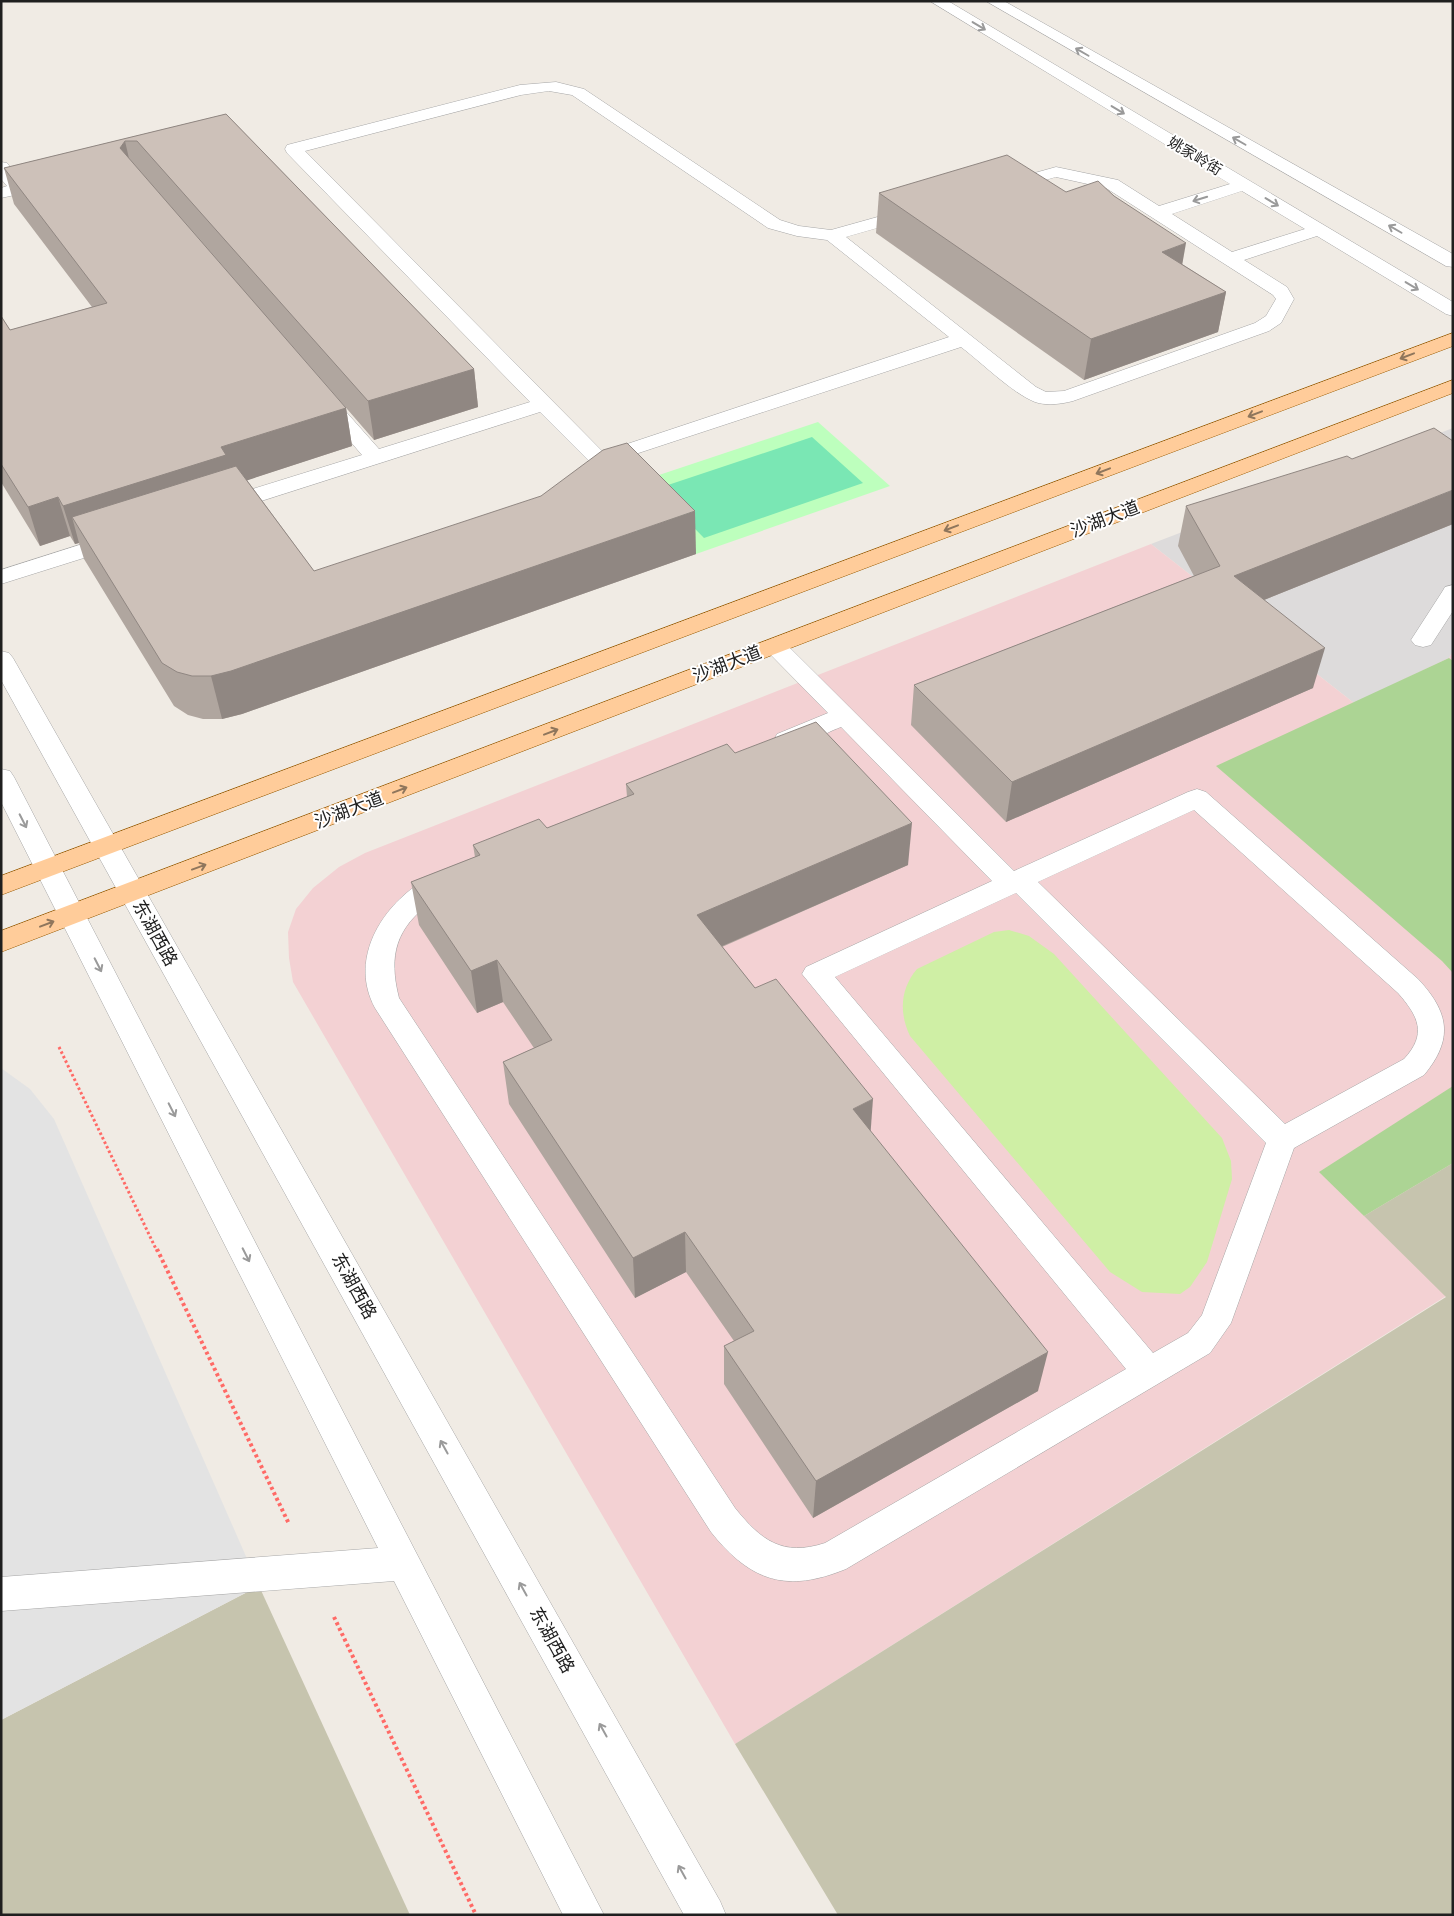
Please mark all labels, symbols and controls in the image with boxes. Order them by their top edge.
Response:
one-way arrow [971,22,985,32]
one-way arrow [1075,46,1090,56]
one-way arrow [1111,105,1125,115]
street label: 姚家岭街 [1165,132,1226,178]
one-way arrow [1232,135,1246,145]
one-way arrow [1193,195,1209,205]
one-way arrow [1265,198,1279,208]
one-way arrow [1389,224,1403,234]
one-way arrow [1404,281,1418,291]
one-way arrow [1400,352,1415,361]
one-way arrow [1248,409,1263,419]
one-way arrow [1096,467,1111,476]
street label: 沙湖大道 [1067,495,1142,541]
one-way arrow [944,524,959,534]
street label: 沙湖大道 [689,640,764,686]
one-way arrow [543,727,559,736]
one-way arrow [392,785,407,794]
street label: 沙湖大道 [311,786,386,832]
one-way arrow [19,813,28,828]
one-way arrow [191,862,206,871]
street label: 东湖西路 [129,896,183,969]
one-way arrow [39,919,54,928]
one-way arrow [93,958,103,973]
one-way arrow [168,1102,177,1117]
one-way arrow [241,1247,251,1262]
street label: 东湖西路 [328,1249,382,1322]
one-way arrow [438,1440,448,1455]
one-way arrow [518,1581,528,1596]
street label: 东湖西路 [526,1603,580,1676]
one-way arrow [597,1724,607,1738]
one-way arrow [677,1865,687,1880]

